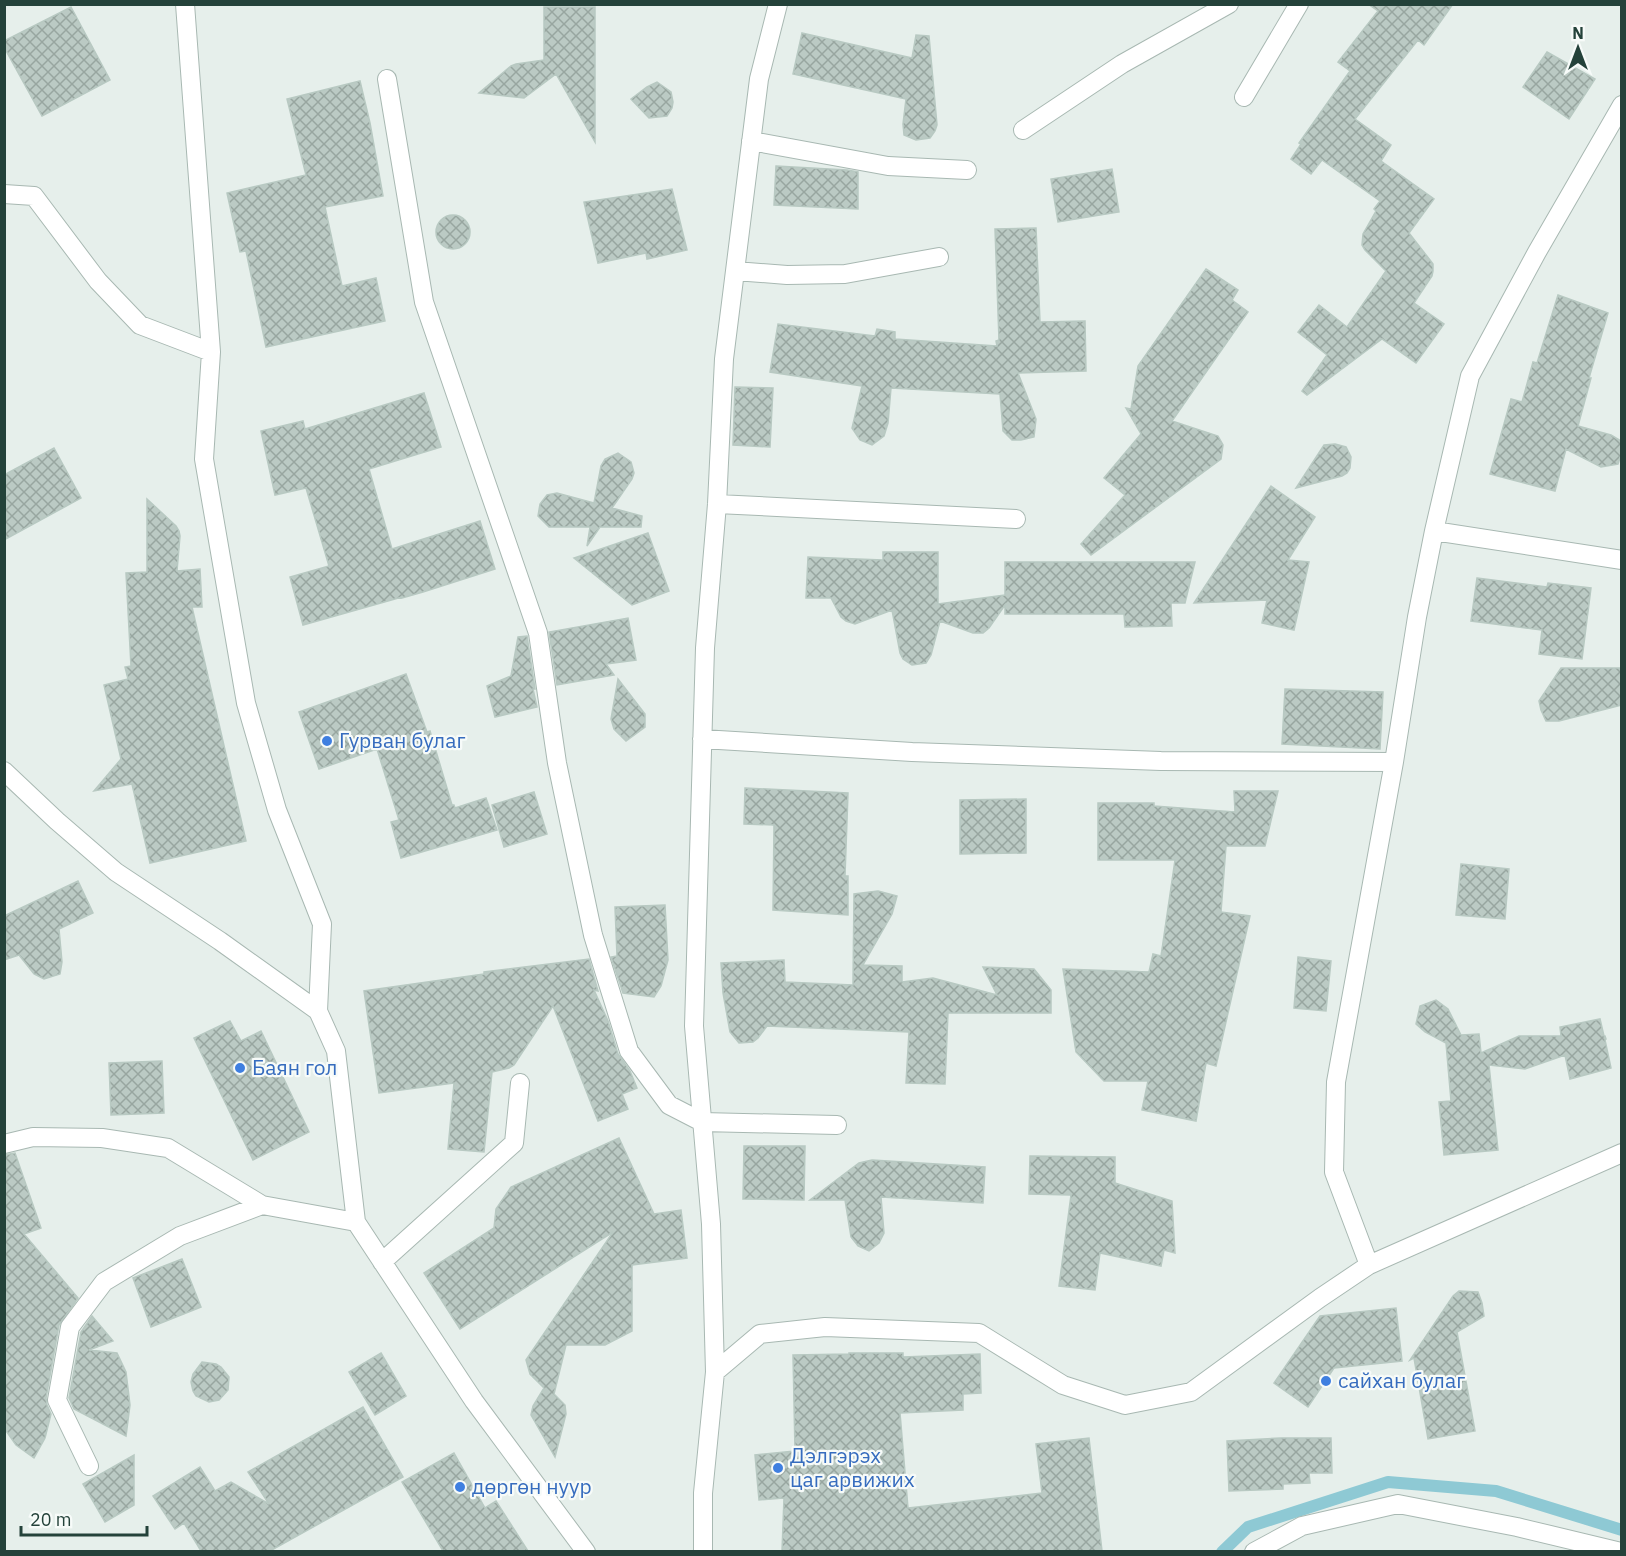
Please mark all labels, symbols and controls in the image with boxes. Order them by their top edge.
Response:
north arrow [1548,18,1608,78]
text: N [1572,23,1584,43]
place label: Гурван булаг [339,726,466,754]
marker: Гурван булаг [320,734,334,748]
place label: Баян гол [252,1053,337,1081]
marker: Баян гол [233,1061,247,1075]
place label: сайхан булаг [1338,1366,1465,1394]
marker: сайхан булаг [1319,1374,1333,1388]
place label: Дэлгэрэх цаг арвижих [790,1441,915,1493]
marker: Дэлгэрэх цаг арвижих [771,1461,785,1475]
place label: дөргөн нуур [472,1472,592,1500]
marker: дөргөн нуур [453,1480,467,1494]
scale bar [21,1499,147,1537]
text: 20 m [30,1508,72,1531]

